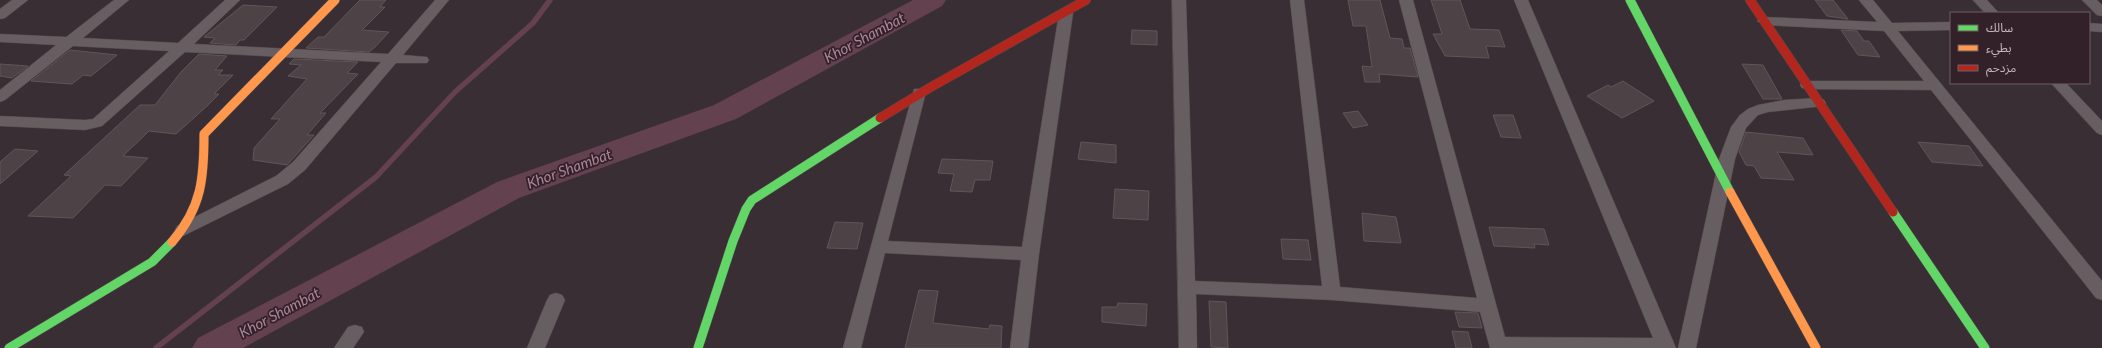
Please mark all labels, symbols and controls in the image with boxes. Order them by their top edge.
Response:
water label: Khor Shambat [820,8,908,66]
legend [1950,12,2090,84]
text: سالك [1986,20,2013,35]
text: بطيء [1986,40,2012,58]
text: مزدحم [1986,60,2016,77]
water label: Khor Shambat [524,144,615,192]
water label: Khor Shambat [235,283,323,341]

